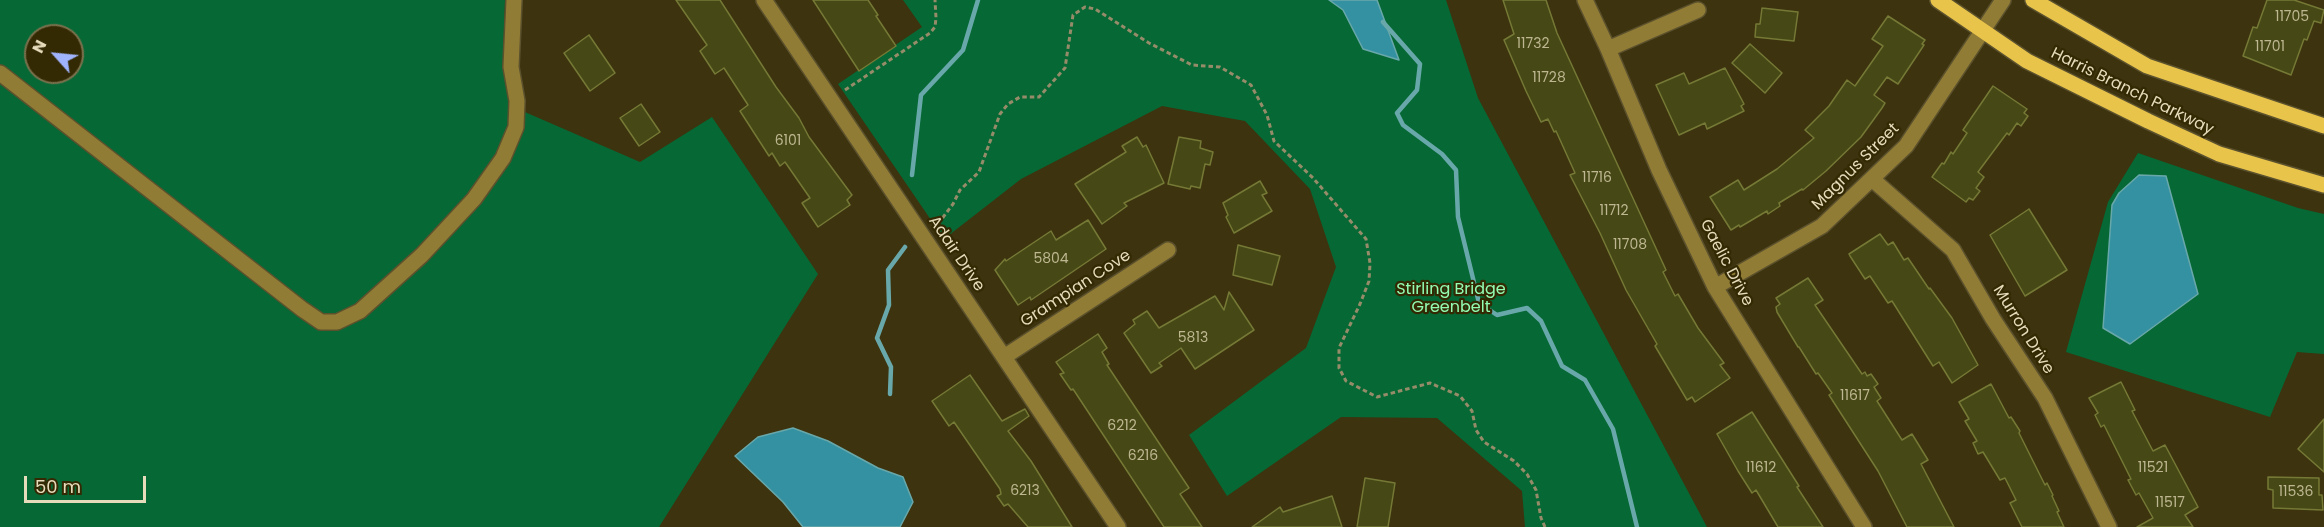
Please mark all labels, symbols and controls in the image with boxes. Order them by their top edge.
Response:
house number: 11705 [2275,9,2309,25]
north arrow [24,24,84,84]
text: N [26,36,52,57]
house number: 11732 [1517,36,1549,52]
house number: 11701 [2255,39,2285,55]
street label: Harris Branch Parkway [2047,44,2217,140]
house number: 11728 [1532,70,1566,86]
street label: Magnus Street [1808,119,1904,215]
house number: 6101 [775,133,801,149]
house number: 11716 [1582,170,1612,186]
house number: 11712 [1599,203,1629,219]
street label: Adair Drive [924,213,988,295]
street label: Gaelic Drive [1695,216,1757,310]
house number: 11708 [1613,237,1647,253]
street label: Grampian Cove [1017,246,1135,332]
house number: 5804 [1033,251,1069,267]
park label: Stirling Bridge Greenbelt [1396,280,1506,318]
street label: Murron Drive [1988,282,2058,378]
house number: 5813 [1178,330,1208,346]
house number: 11617 [1840,388,1870,404]
house number: 6212 [1107,418,1137,434]
house number: 6216 [1128,448,1158,464]
house number: 11612 [1746,460,1776,476]
house number: 11521 [2138,460,2168,476]
scale bar [27,464,148,502]
text: 50 m [35,474,81,499]
house number: 6213 [1010,483,1040,499]
house number: 11536 [2279,484,2313,500]
house number: 11517 [2155,495,2185,511]

